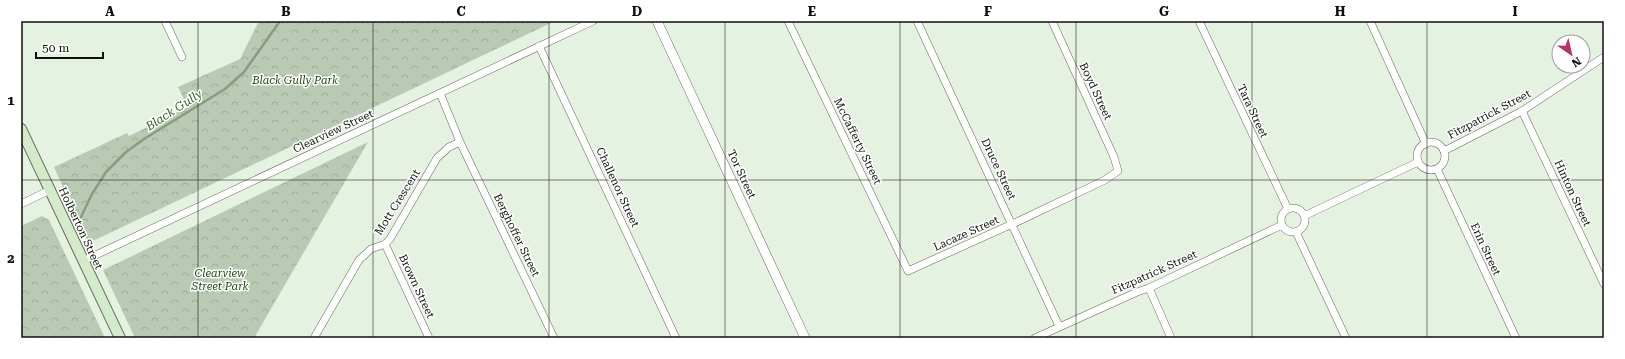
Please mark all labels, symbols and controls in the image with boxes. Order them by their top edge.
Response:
text: A [105,4,115,19]
text: B [281,4,291,19]
text: C [456,4,466,19]
text: D [632,4,642,19]
text: E [808,4,816,19]
text: F [984,4,992,19]
text: G [1159,4,1169,19]
text: H [1335,4,1346,19]
text: I [1512,4,1518,19]
scale bar [36,34,103,60]
north arrow [1551,34,1591,74]
text: 50 m [42,41,69,55]
text: N [1569,54,1583,70]
street label: Boyd Street [1077,61,1114,122]
park label: Black Gully Park [251,74,338,87]
street label: Tara Street [1235,82,1271,140]
water label: Black Gully [142,86,206,134]
street label: Fitzpatrick Street [1446,87,1533,142]
text: 1 [7,93,15,108]
street label: McCafferty Street [831,96,884,186]
street label: Clearview Street [291,107,375,156]
street label: Druce Street [979,136,1018,202]
street label: Challenor Street [593,145,642,229]
street label: Tor Street [725,148,758,201]
street label: Hinton Street [1551,158,1594,229]
street label: Mott Crescent [372,167,423,238]
street label: Holberton Street [56,185,105,271]
street label: Berghoffer Street [491,192,542,279]
street label: Lacaze Street [931,213,1001,254]
street label: Erin Street [1468,221,1503,278]
street label: Fitzpatrick Street [1110,248,1199,297]
text: 2 [7,251,15,266]
street label: Brown Street [396,252,437,320]
park label: Clearview Street Park [190,267,249,293]

